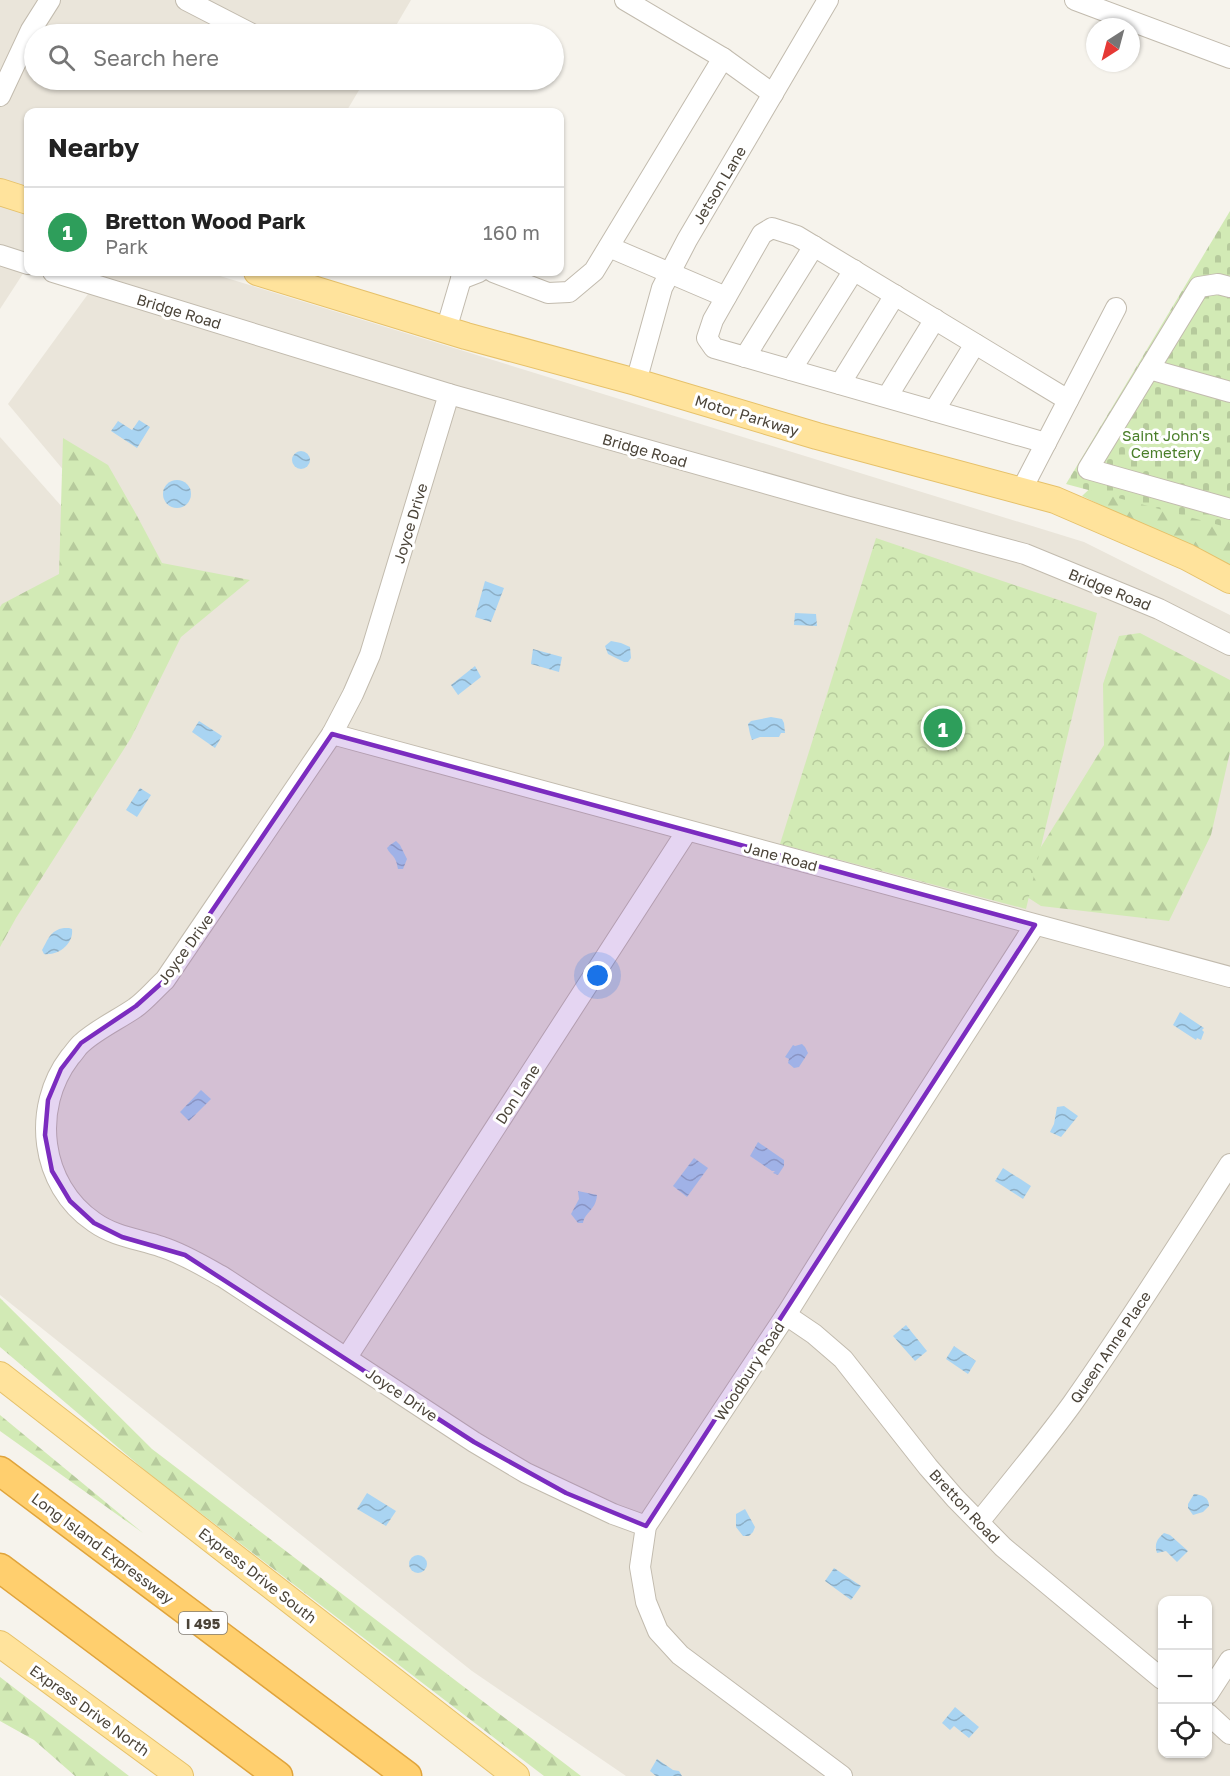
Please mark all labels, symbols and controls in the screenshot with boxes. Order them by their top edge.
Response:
north arrow [1086,18,1140,72]
search box [24,24,564,90]
icon: search [45,41,78,74]
text: Search here [93,44,219,71]
text: Nearby [48,132,139,163]
street label: Jetson Lane [689,142,750,227]
text: Bretton Wood Park [105,207,306,234]
text: 1 [62,220,73,244]
text: 160 m [483,220,540,244]
text: Park [105,234,148,258]
street label: Bridge Road [134,290,224,332]
street label: Motor Parkway [693,391,802,440]
park label: Saint John's Cemetery [1122,426,1210,461]
street label: Bridge Road [600,429,690,471]
street label: Joyce Drive [389,480,431,565]
street label: Bridge Road [1066,564,1154,614]
pin: 1 [924,706,962,750]
street label: Jane Road [742,838,820,874]
street label: Joyce Drive [153,910,217,988]
your location [583,961,612,990]
street label: Don Lane [491,1061,543,1127]
street label: Queen Anne Place [1066,1287,1154,1407]
street label: Woodbury Road [710,1318,788,1424]
street label: Joyce Drive [363,1363,442,1425]
street label: Bretton Road [926,1465,1004,1547]
street label: Long Island Expressway [28,1489,178,1608]
street label: Express Drive South [196,1523,320,1627]
map controls [1158,1596,1212,1758]
button: + [1158,1596,1212,1650]
road number: I 495 [179,1612,227,1634]
button: − [1158,1650,1212,1704]
street label: Express Drive North [27,1661,153,1759]
button: locate [1158,1704,1212,1758]

